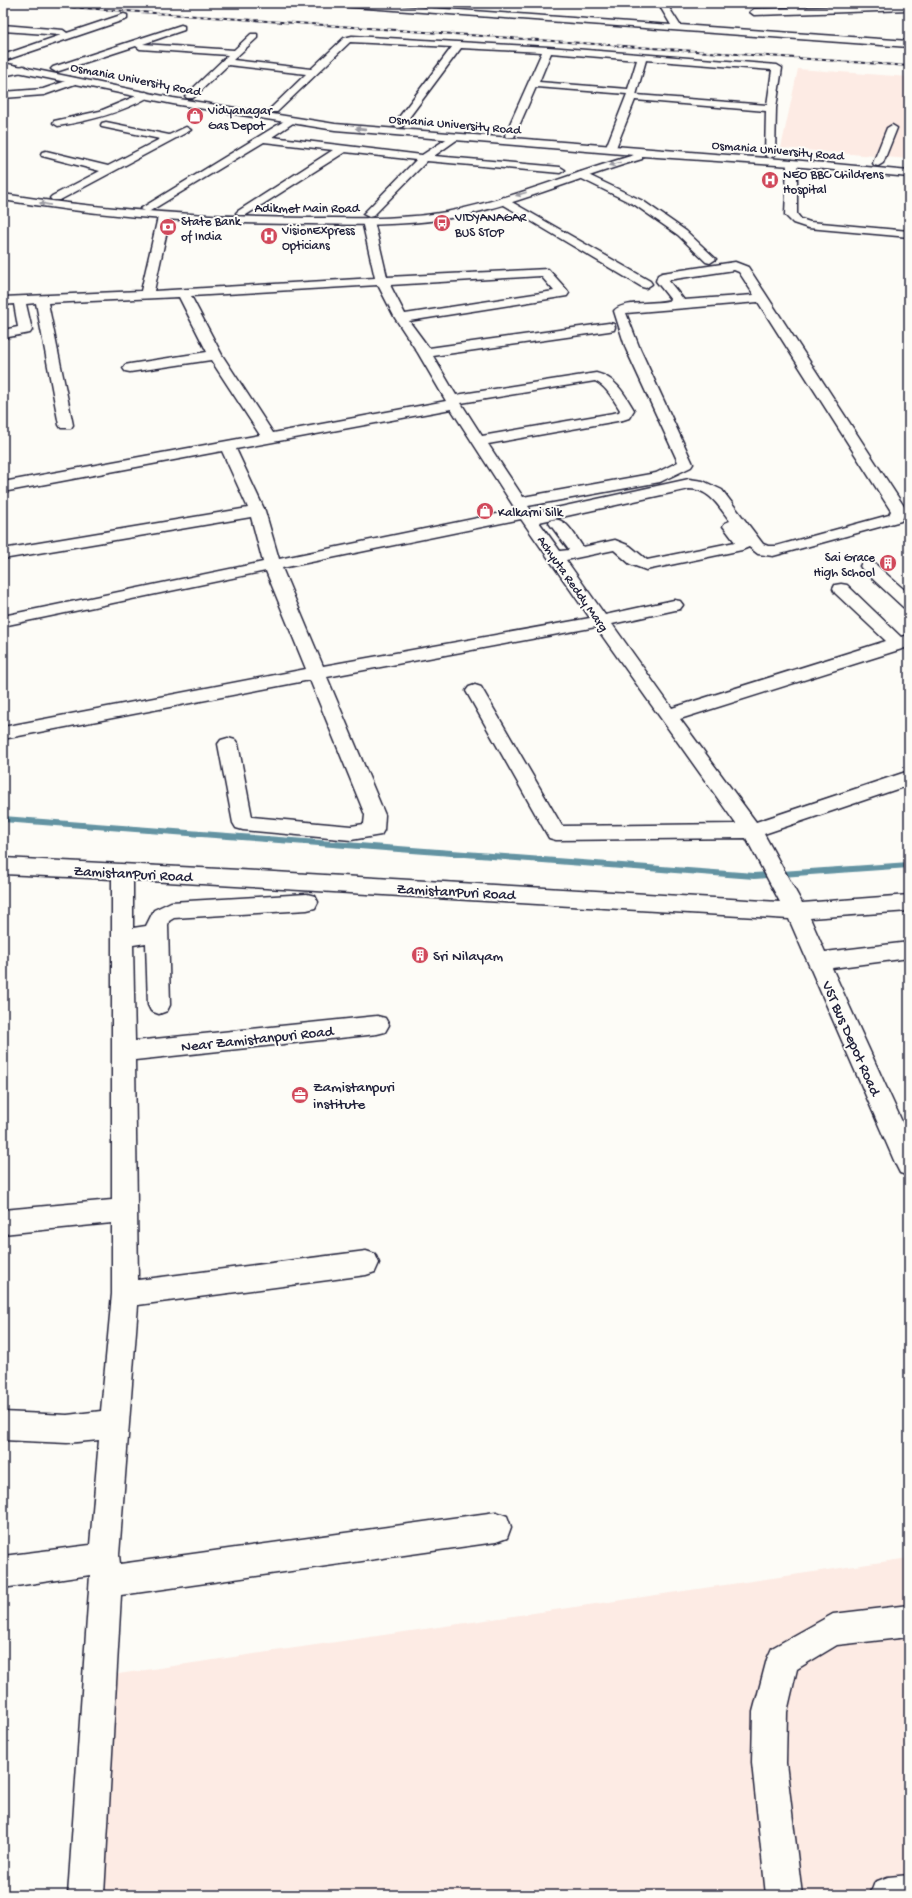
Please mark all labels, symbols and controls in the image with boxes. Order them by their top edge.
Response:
street label: Osmania University Road [69,60,203,101]
place label: Vidyanagar Gas Depot [207,104,273,134]
shop icon: Vidyanagar Gas Depot [185,106,205,126]
street label: Osmania University Road [388,112,523,139]
one-way arrow [355,126,367,133]
street label: Osmania University Road [711,138,846,165]
one-way arrow [609,161,621,167]
place label: NEO BBC Childrens Hospital [783,168,885,198]
hospital icon: NEO BBC Childrens Hospital [760,170,780,190]
one-way arrow [515,191,527,197]
one-way arrow [39,201,51,207]
street label: Adikmet Main Road [255,202,361,217]
place label: VIDYANAGAR BUS STOP [454,211,528,241]
bus stop icon: VIDYANAGAR BUS STOP [432,213,452,233]
place label: State Bank of India [181,215,242,245]
bank icon: State Bank of India [158,217,178,237]
place label: VisionExpress Opticians [281,224,356,254]
hospital icon: VisionExpress Opticians [259,226,279,246]
shop icon: Kalkarni Silk [475,501,495,521]
place label: Kalkarni Silk [498,506,564,521]
street label: Achyuta Reddy Marg [533,534,611,635]
place label: Sai Grace High School [814,551,875,581]
building icon: Sai Grace High School [878,553,898,573]
street label: ZamistanPuri Road [73,863,194,887]
street label: ZamistanPuri Road [396,881,517,905]
building icon: Sri Nilayam [410,945,430,965]
place label: Sri Nilayam [433,948,503,966]
street label: VST Bus Depot Road [816,978,884,1100]
street label: Near Zamistanpuri Road [180,1023,335,1057]
place label: Zamistanpuri institute [313,1079,395,1114]
office icon: Zamistanpuri institute [290,1085,310,1105]

